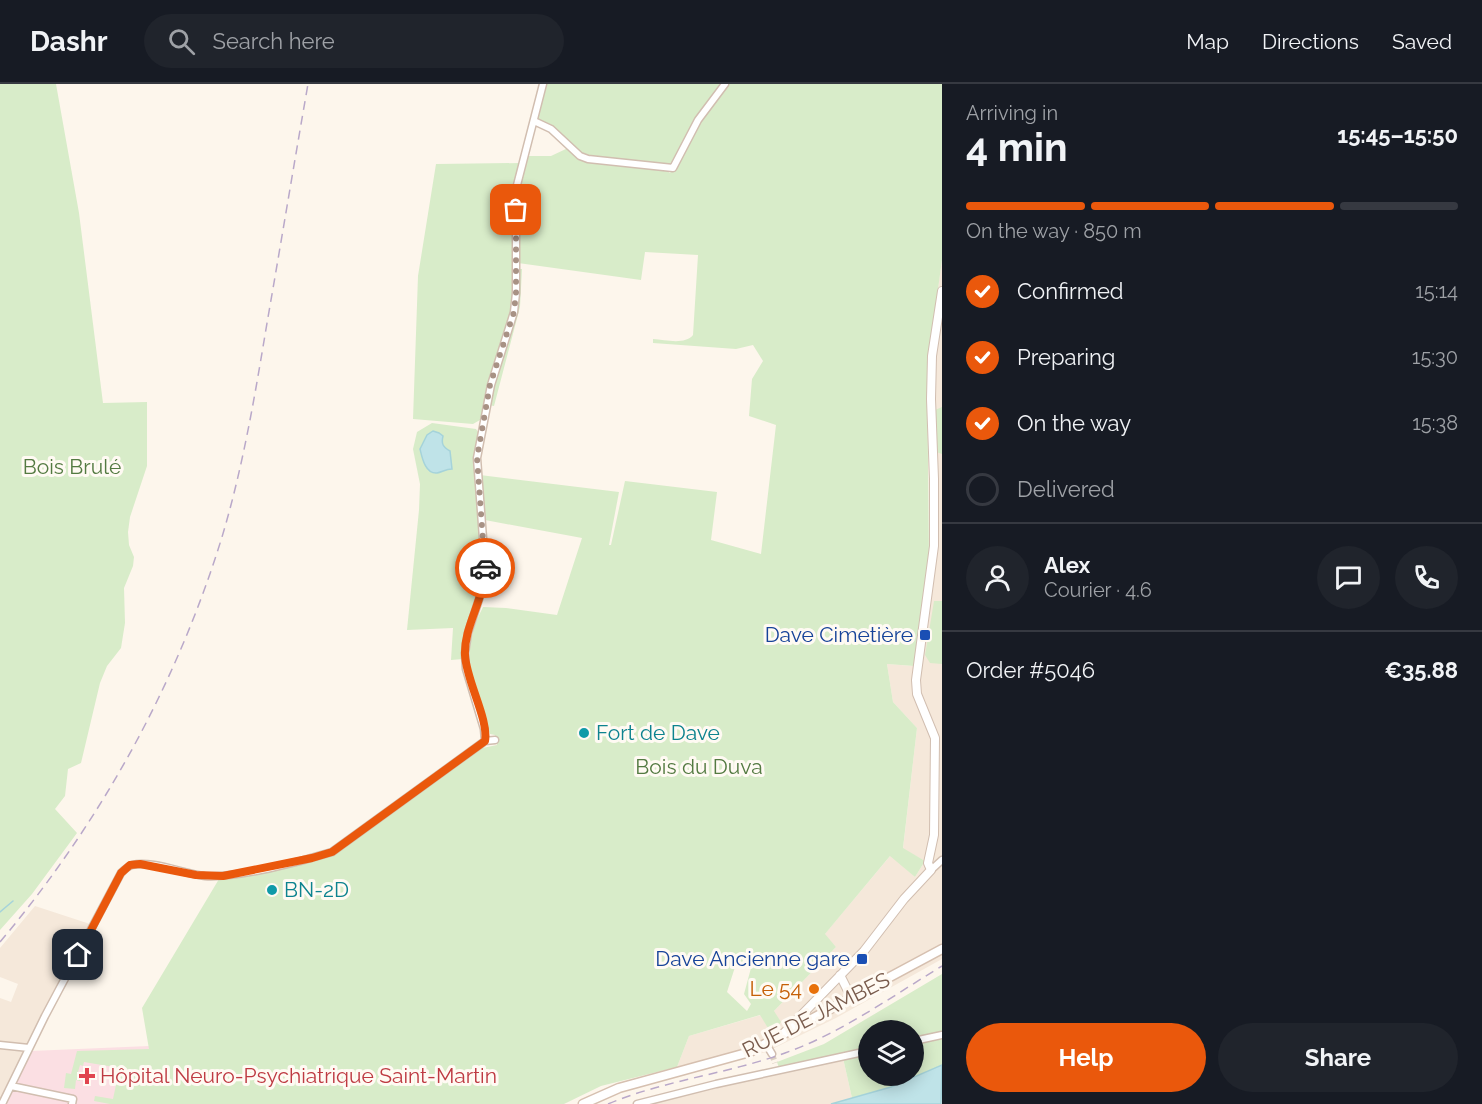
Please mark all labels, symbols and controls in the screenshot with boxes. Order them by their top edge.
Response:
search box [144,14,564,68]
text: Dashr [30,25,108,58]
icon: search [165,25,198,58]
text: Search here [213,28,335,54]
text: Map [1186,29,1229,54]
text: Directions [1262,29,1359,54]
text: Saved [1392,29,1452,54]
text: Arriving in [966,101,1058,125]
text: 15:45–15:50 [1337,122,1458,148]
text: 4 min [966,124,1067,170]
pin [490,184,541,235]
icon: bag [499,193,532,226]
text: On the way · 850 m [966,219,1142,243]
icon: check [966,275,999,308]
text: Confirmed [1017,278,1124,304]
text: 15:14 [1415,279,1458,303]
icon: check [966,341,999,374]
text: Preparing [1017,344,1115,370]
text: 15:30 [1412,345,1458,369]
icon: check [966,407,999,440]
text: On the way [1017,410,1131,436]
text: 15:38 [1412,411,1458,435]
park label: Bois Brulé [23,454,121,479]
text: Delivered [1017,476,1115,502]
courier [455,538,515,598]
button: person [966,546,1029,609]
button: chat [1317,546,1380,609]
button: phone [1395,546,1458,609]
icon: car [469,552,502,585]
text: Alex [1044,552,1090,578]
text: Courier · 4.6 [1044,578,1152,602]
place label: Dave Cimetière [765,622,913,647]
marker: Dave Cimetière [918,628,932,642]
text: Order #5046 [966,657,1095,683]
text: €35.88 [1384,657,1458,683]
place label: Fort de Dave [596,720,720,745]
marker: Fort de Dave [577,726,591,740]
park label: Bois du Duva [635,754,763,779]
place label: BN-2D [284,877,349,902]
marker: BN-2D [265,883,279,897]
pin [52,929,103,980]
icon: home [61,938,94,971]
place label: Dave Ancienne gare [655,946,850,971]
marker: Dave Ancienne gare [855,952,869,966]
street label: RUE DE JAMBES [738,967,894,1062]
place label: Le 54 [749,976,802,1001]
marker: Le 54 [807,982,821,996]
map controls [858,1020,924,1086]
button: layers [858,1020,924,1086]
button: Help [966,1023,1206,1092]
button: Share [1218,1023,1458,1092]
place label: Hôpital Neuro-Psychiatrique Saint-Martin [100,1063,497,1088]
marker: Hôpital Neuro-Psychiatrique Saint-Martin [78,1067,96,1085]

